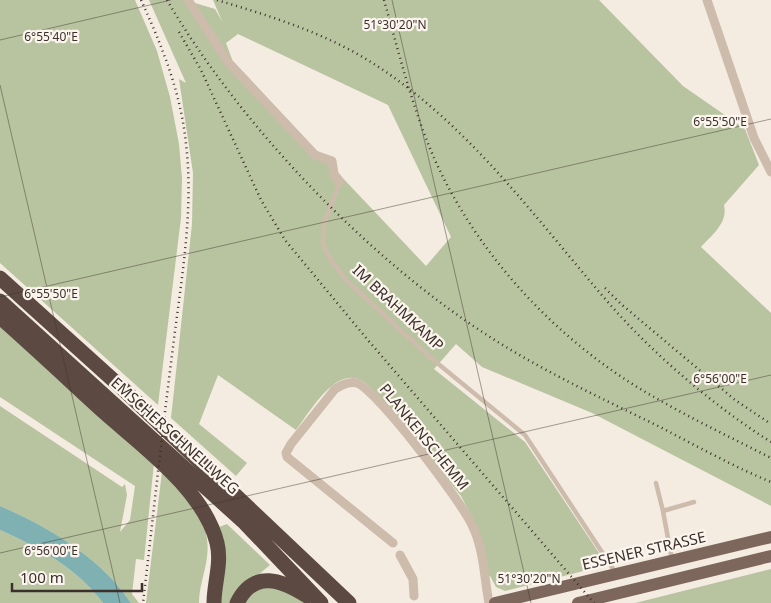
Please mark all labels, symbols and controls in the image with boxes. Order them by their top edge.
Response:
text: 51°30'20"N [363,16,427,33]
text: 6°55'40"E [24,28,78,45]
text: 6°55'50"E [693,113,747,130]
street label: IM BRAHMKAMP [349,260,448,355]
text: 6°55'50"E [24,285,78,302]
text: 6°56'00"E [693,370,747,387]
street label: EMSCHERSCHNELLWEG [107,372,244,498]
street label: PLANKENSCHEMM [376,379,474,494]
street label: ESSENER STRASSE [580,526,708,574]
text: 6°56'00"E [24,542,78,559]
scale bar [12,560,142,592]
text: 100 m [20,567,64,587]
text: 51°30'20"N [497,570,561,587]

